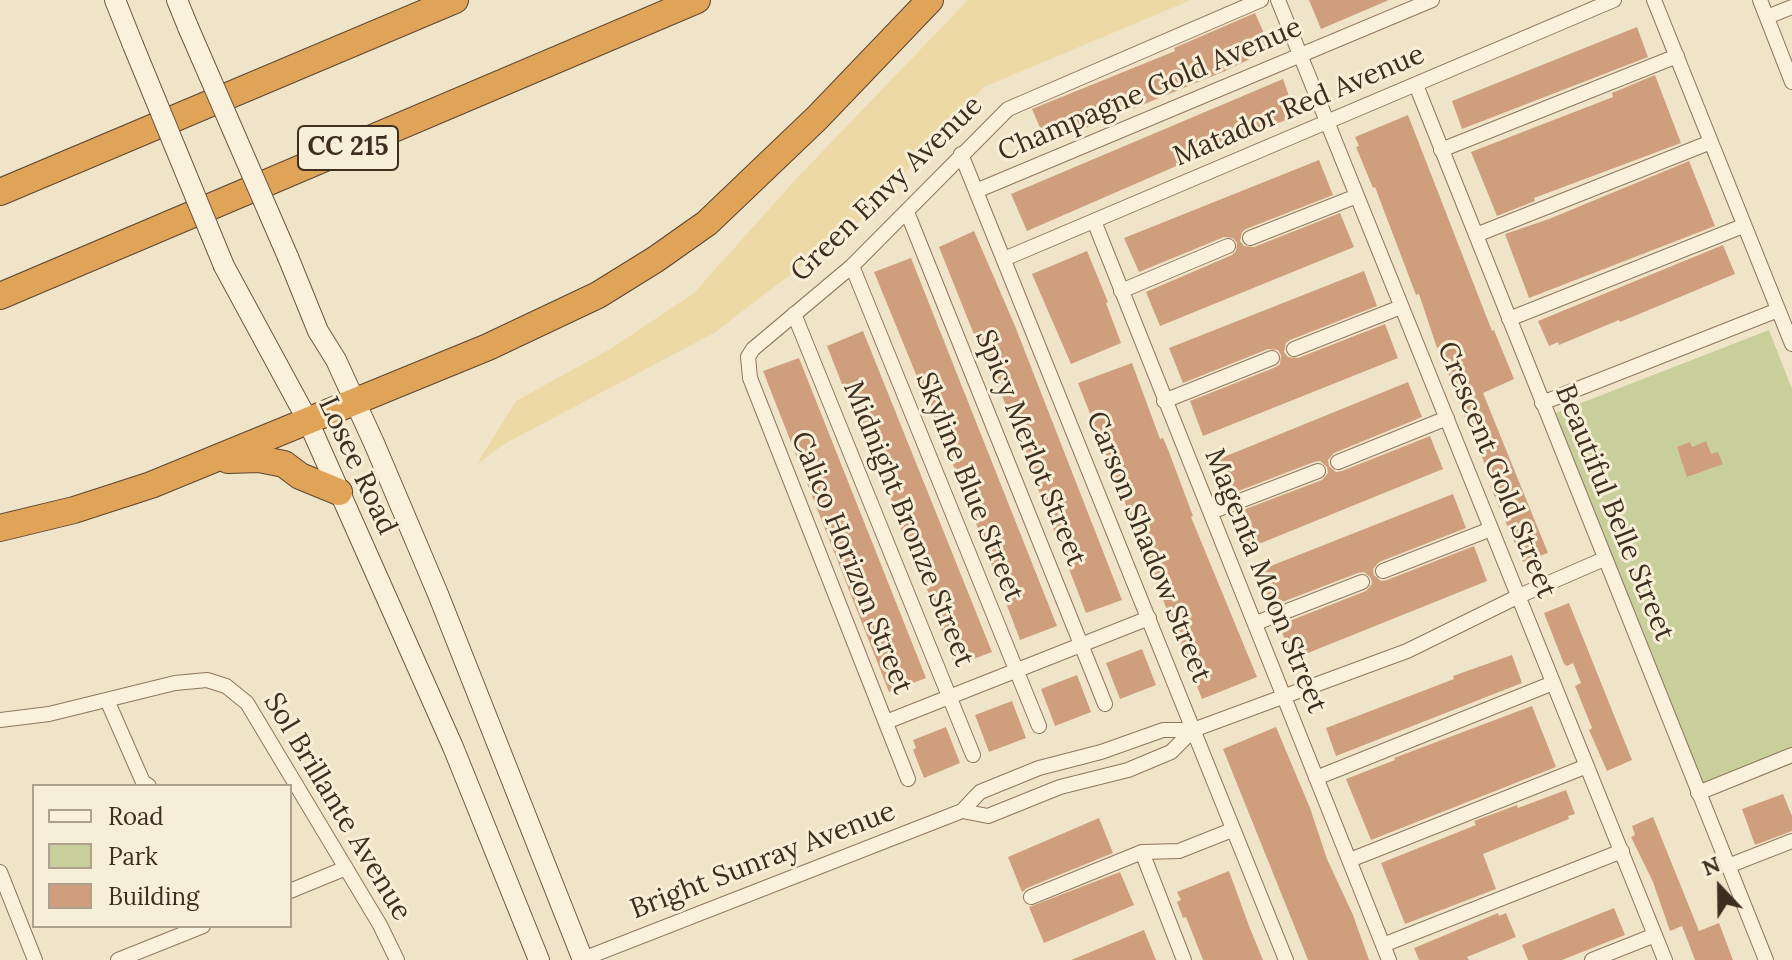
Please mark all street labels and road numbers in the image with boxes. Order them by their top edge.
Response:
street label: Champagne Gold Avenue [993,11,1307,169]
street label: Matador Red Avenue [1168,38,1430,174]
street label: Green Envy Avenue [784,89,990,289]
road number: CC 215 [298,126,398,170]
street label: Spicy Merlot Street [967,325,1093,571]
street label: Crescent Gold Street [1429,337,1563,603]
street label: Skyline Blue Street [908,368,1030,606]
street label: Midnight Bronze Street [835,377,981,671]
street label: Beautiful Belle Street [1547,380,1681,646]
street label: Losee Road [310,392,404,540]
street label: Carson Shadow Street [1078,407,1218,687]
street label: Calico Horizon Street [783,427,919,699]
street label: Magenta Moon Street [1197,444,1333,718]
street label: Sol Brillante Avenue [256,687,418,927]
street label: Bright Sunray Avenue [626,795,900,927]

